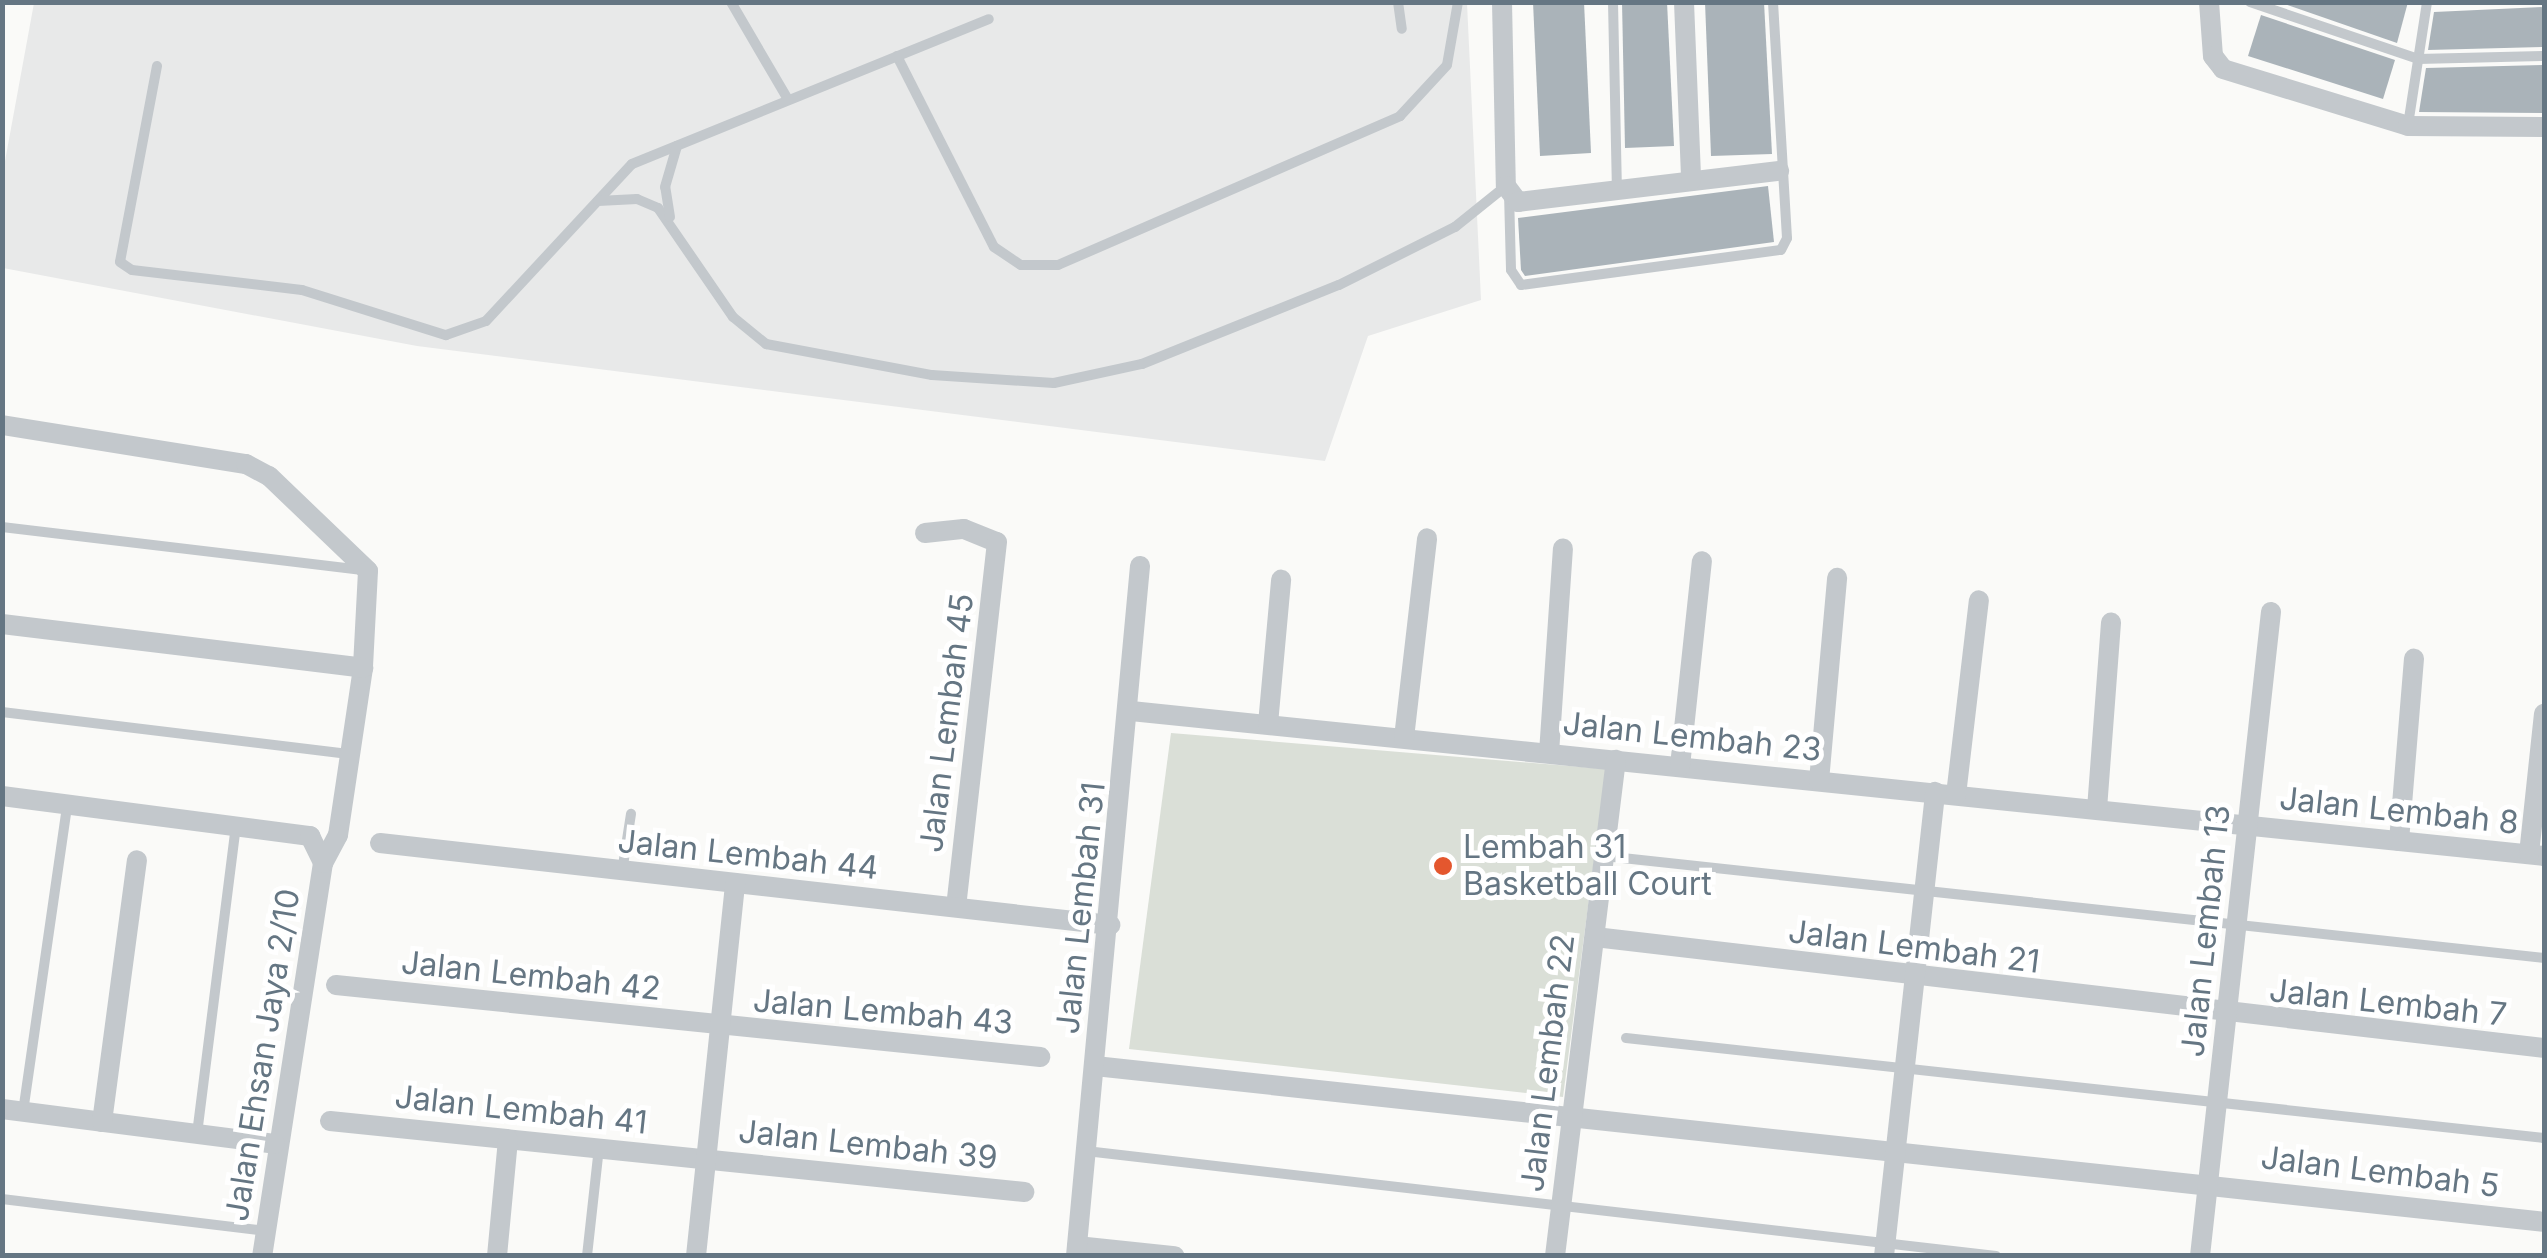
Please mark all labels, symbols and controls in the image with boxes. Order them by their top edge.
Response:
street label: Jalan Lembah 45 [912,591,982,855]
street label: Jalan Lembah 23 [1561,704,1823,770]
street label: Jalan Lembah 8 [2278,779,2520,843]
street label: Jalan Lembah 31 [1049,780,1113,1036]
street label: Jalan Lembah 13 [2174,803,2238,1059]
street label: Jalan Lembah 44 [616,822,880,888]
place label: Lembah 31 Basketball Court [1463,829,1712,904]
marker: Lembah 31 Basketball Court [1432,855,1454,877]
street label: Jalan Ehsan Jaya 2/10 [218,886,308,1224]
street label: Jalan Lembah 21 [1786,913,2042,981]
street label: Jalan Lembah 22 [1513,932,1583,1194]
street label: Jalan Lembah 42 [399,943,663,1009]
street label: Jalan Lembah 7 [2267,971,2509,1035]
street label: Jalan Lembah 43 [751,982,1015,1042]
street label: Jalan Lembah 41 [393,1078,649,1142]
street label: Jalan Lembah 39 [737,1112,999,1178]
street label: Jalan Lembah 5 [2259,1138,2501,1206]

